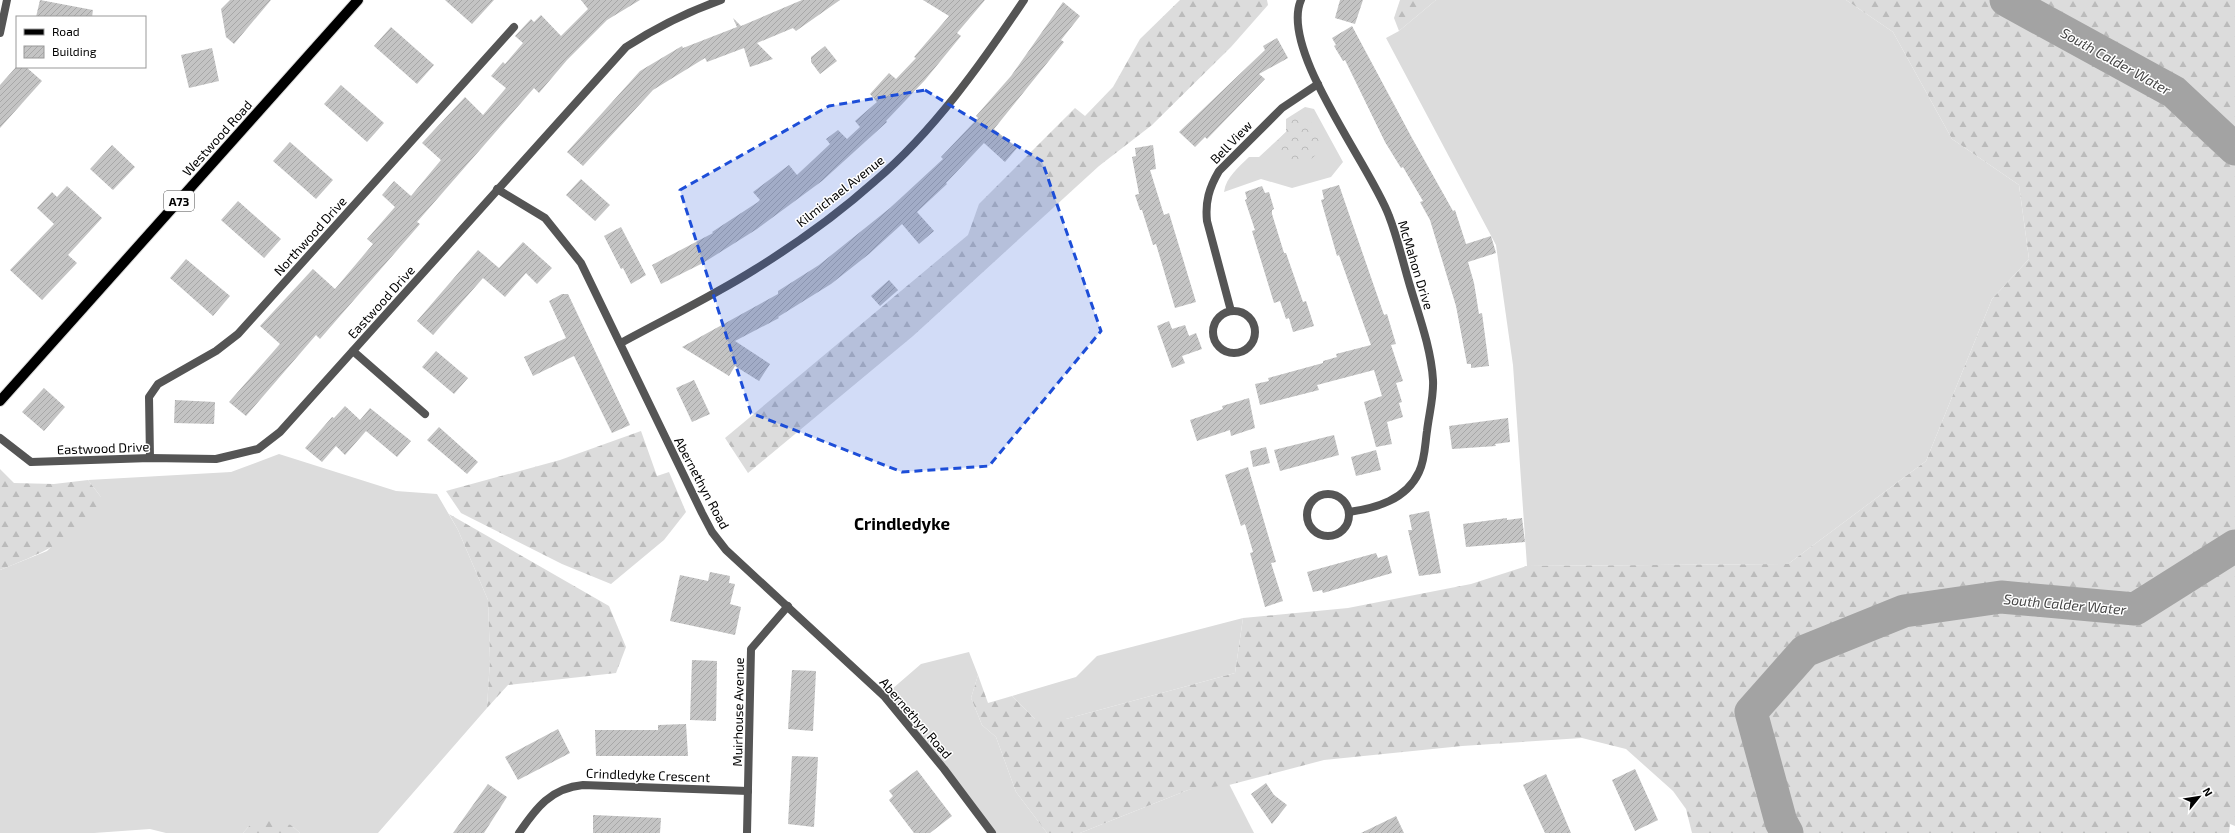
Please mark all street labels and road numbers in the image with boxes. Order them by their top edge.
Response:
street label: Westwood Road [179,97,255,179]
street label: Bell View [1207,117,1256,167]
street label: Kilmichael Avenue [793,152,887,230]
road number: A73 [164,191,194,211]
street label: Northwood Drive [270,193,350,279]
street label: McMahon Drive [1395,218,1437,312]
street label: Eastwood Drive [344,262,418,342]
street label: Abernethyn Road [671,434,733,532]
street label: Eastwood Drive [56,438,150,458]
street label: Muirhouse Avenue [729,657,747,767]
street label: Abernethyn Road [877,674,955,762]
street label: Crindledyke Crescent [586,765,710,785]

